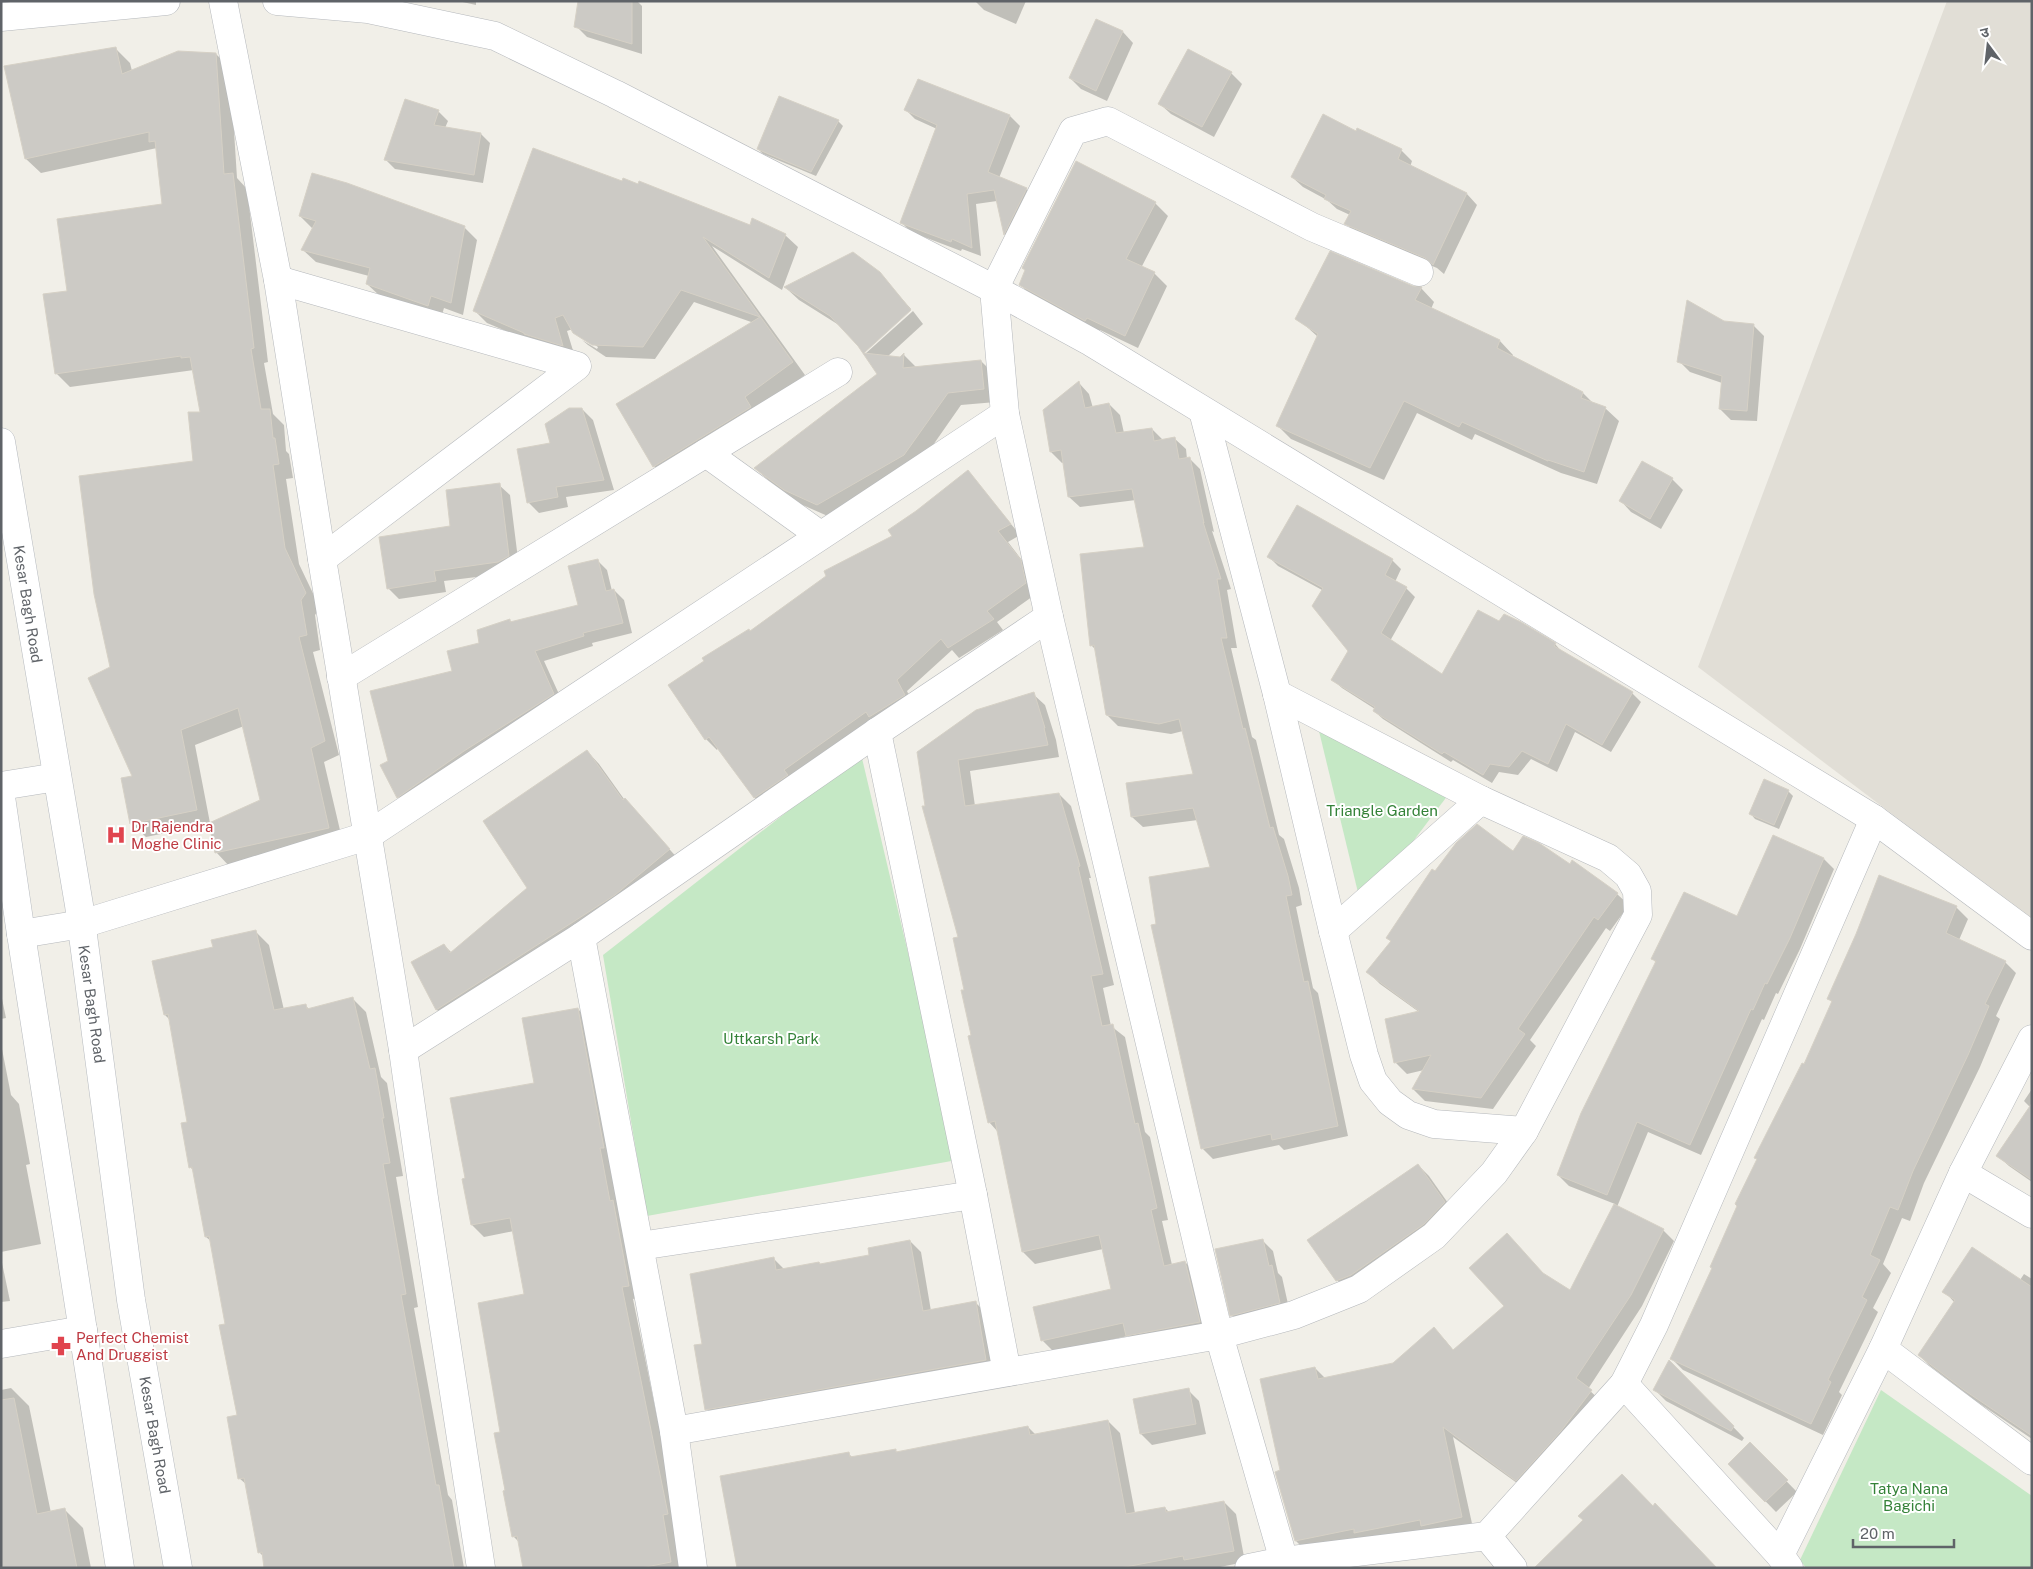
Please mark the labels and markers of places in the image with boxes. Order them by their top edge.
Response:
place label: Dr Rajendra Moghe Clinic [131,818,222,852]
hospital icon: Dr Rajendra Moghe Clinic [105,824,127,846]
place label: Perfect Chemist And Druggist [76,1329,189,1363]
pharmacy icon: Perfect Chemist And Druggist [50,1335,72,1357]

